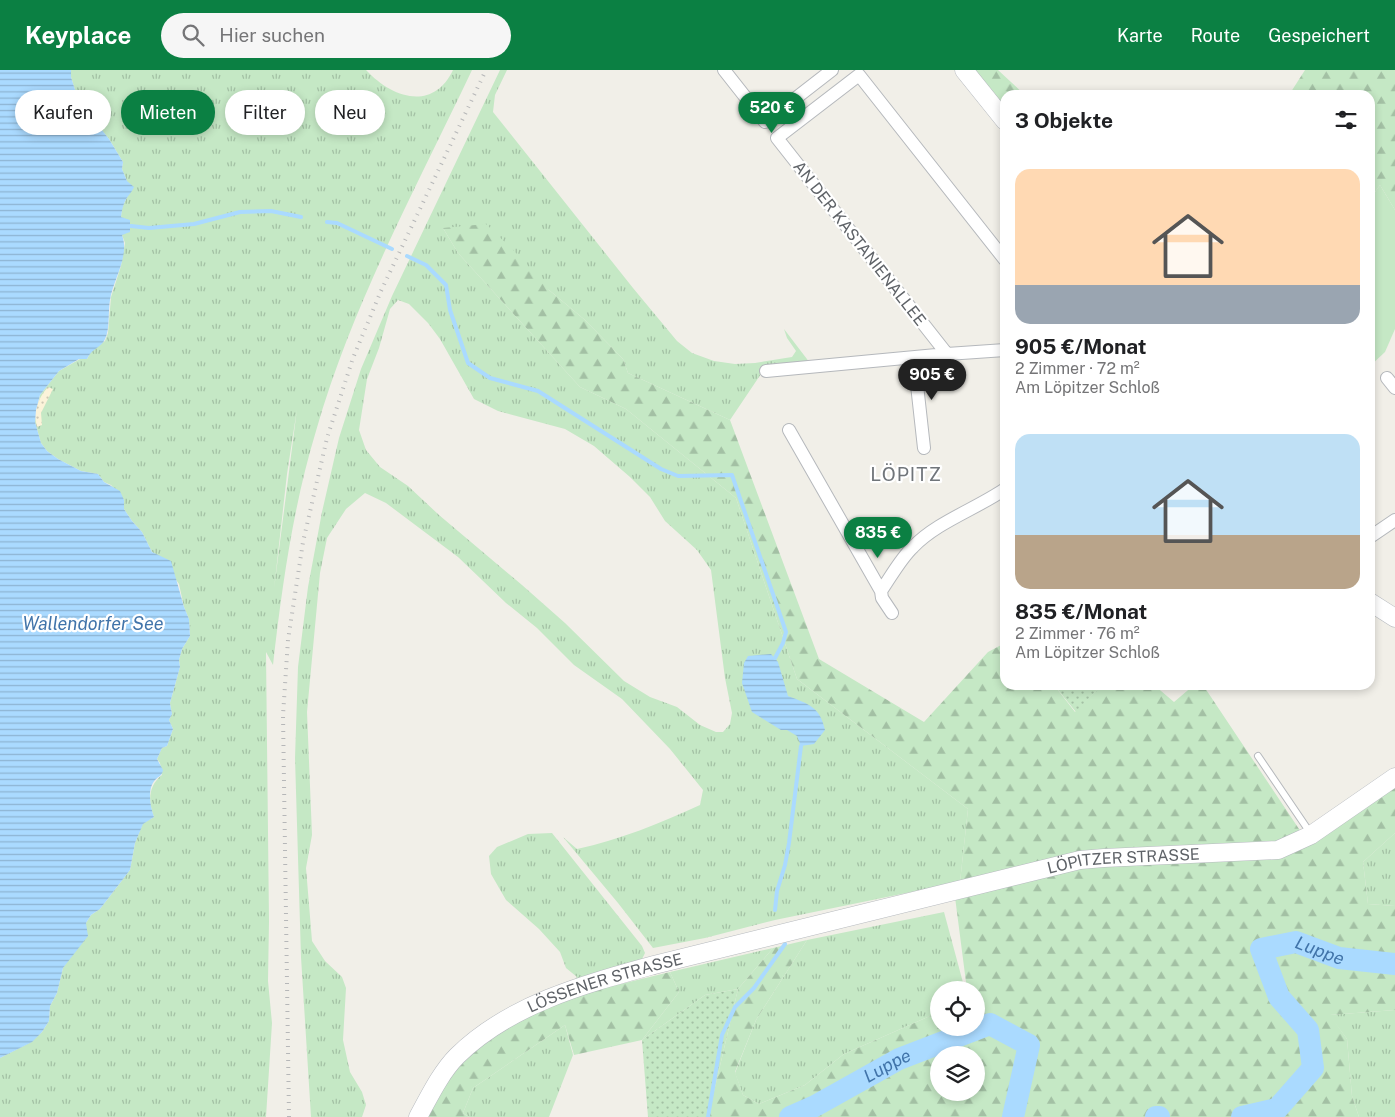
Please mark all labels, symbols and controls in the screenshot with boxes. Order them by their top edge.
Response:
search box [161,13,511,58]
text: Keyplace [25,21,131,49]
icon: search [179,21,207,49]
text: Hier suchen [219,24,325,46]
text: Karte [1117,25,1163,46]
text: Route [1191,25,1240,46]
text: Gespeichert [1268,25,1370,46]
chip: Kaufen [15,90,111,135]
chip: Mieten [121,90,215,135]
chip: Filter [225,90,305,135]
chip: Neu [315,90,385,135]
pin: 520 € [737,92,807,134]
text: 520 € [749,98,795,117]
icon: filters [1332,106,1360,134]
text: 3 Objekte [1015,108,1113,133]
street label: AN DER KASTANIENALLEE [789,157,930,329]
icon: home [1143,201,1233,291]
text: 905 €/Monat [1015,334,1147,359]
pin: 905 € [897,358,967,401]
text: 2 Zimmer · 72 m² [1015,359,1140,378]
text: 905 € [909,365,955,384]
text: Am Löpitzer Schloß [1015,378,1160,397]
district label: LÖPITZ [870,463,942,485]
icon: home [1143,466,1233,556]
pin: 835 € [843,516,913,559]
text: 835 € [855,523,901,542]
text: 835 €/Monat [1015,599,1147,624]
water label: Wallendorfer See [22,613,164,634]
text: 2 Zimmer · 76 m² [1015,624,1140,643]
text: Am Löpitzer Schloß [1015,643,1160,662]
street label: LÖPITZER STRASSE [1045,845,1200,878]
water label: Luppe [1292,932,1348,969]
street label: LÖSSENER STRASSE [524,949,685,1017]
map controls [930,981,985,1101]
button: locate [930,981,985,1036]
water label: Luppe [860,1044,914,1087]
button: layers [930,1046,985,1101]

